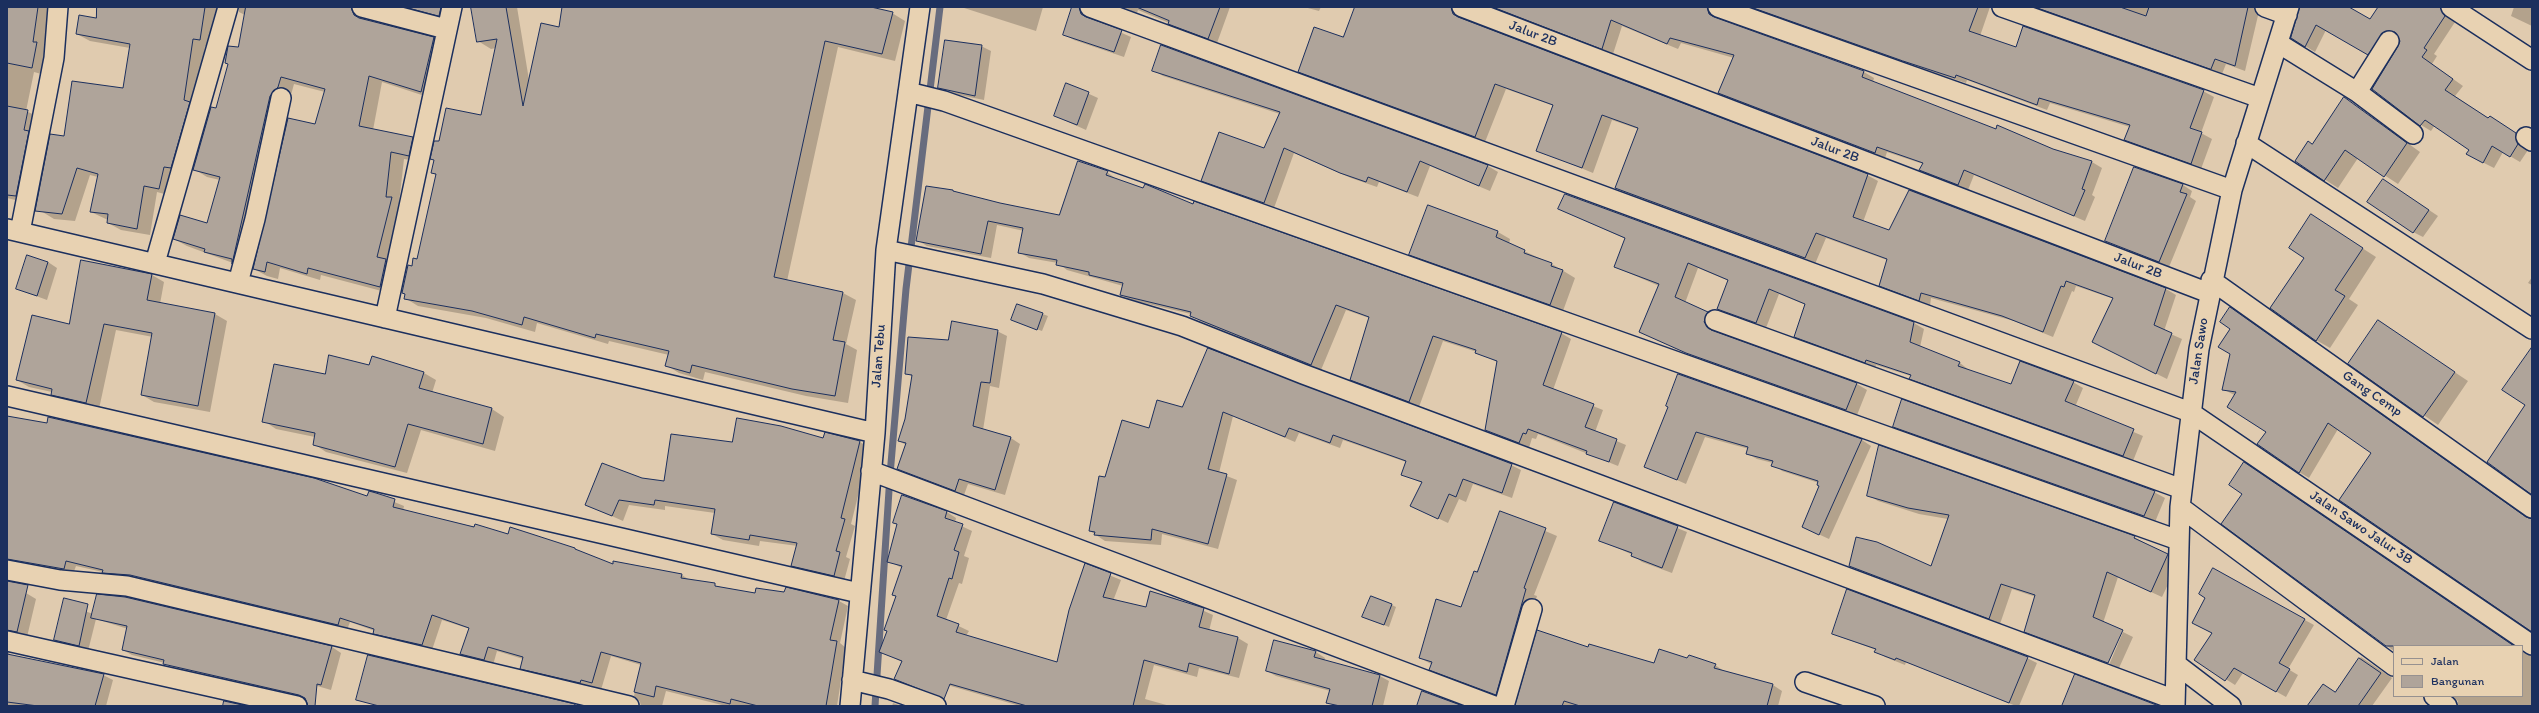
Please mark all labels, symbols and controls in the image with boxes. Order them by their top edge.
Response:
street label: Jalur 2B [1507,17,1559,51]
street label: Jalur 2B [1809,133,1861,167]
street label: Jalur 2B [2112,249,2164,283]
street label: Jalan Sawo [2185,317,2213,385]
street label: Jalan Tebu [868,324,890,388]
street label: Gang Cemp [2339,367,2405,421]
street label: Jalan Sawo Jalur 3B [2306,487,2416,569]
legend [2393,645,2523,697]
text: Jalan [2431,654,2459,668]
text: Bangunan [2431,674,2484,688]

